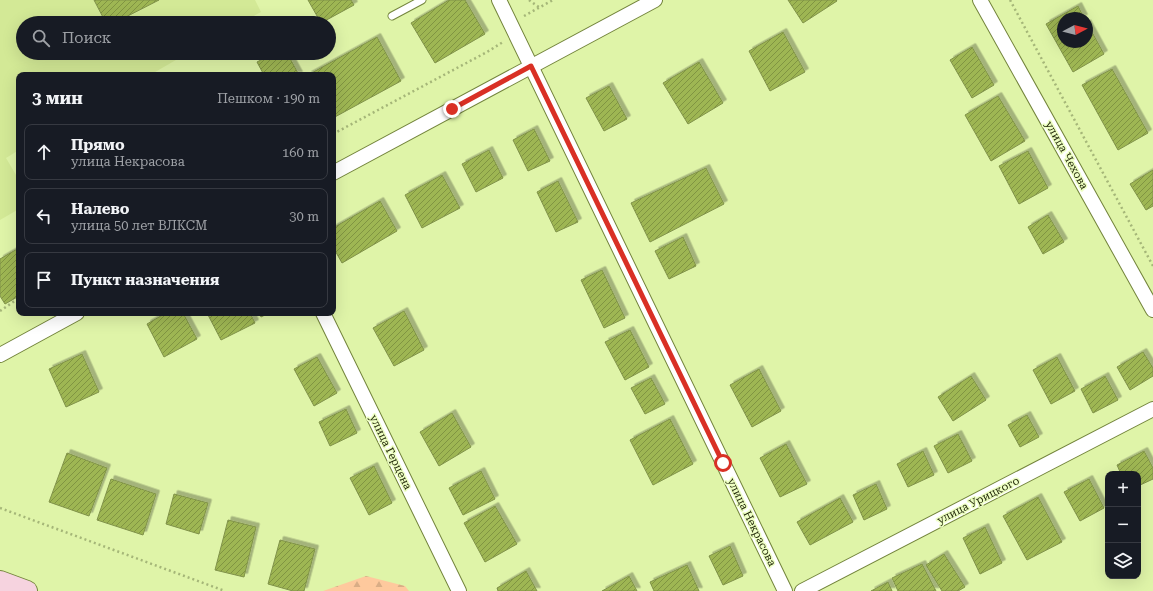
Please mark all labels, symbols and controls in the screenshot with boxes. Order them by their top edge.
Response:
north arrow [1057,12,1093,48]
search box [16,16,336,60]
icon: search [30,27,52,49]
text: Поиск [62,29,111,47]
text: 3 мин [32,88,83,108]
text: Пешком · 190 m [217,91,320,106]
route end [443,100,461,118]
street label: улица Чехова [1042,119,1091,192]
text: Прямо [71,136,125,154]
icon: ahead [33,141,55,163]
text: 160 m [282,145,319,160]
text: улица Некрасова [71,154,185,169]
text: Налево [71,200,130,218]
icon: left [33,205,55,227]
text: 30 m [289,209,319,224]
text: улица 50 лет ВЛКСМ [71,218,207,233]
icon: arrive [33,269,55,291]
text: Пункт назначения [71,271,219,289]
street label: улица Герцена [367,413,414,492]
route start [714,454,732,472]
map controls [1105,471,1141,579]
button: + [1105,471,1141,507]
street label: улица Урицкого [935,474,1022,527]
street label: улица Некрасова [725,476,778,568]
button: − [1105,507,1141,543]
button: layers [1105,543,1141,579]

